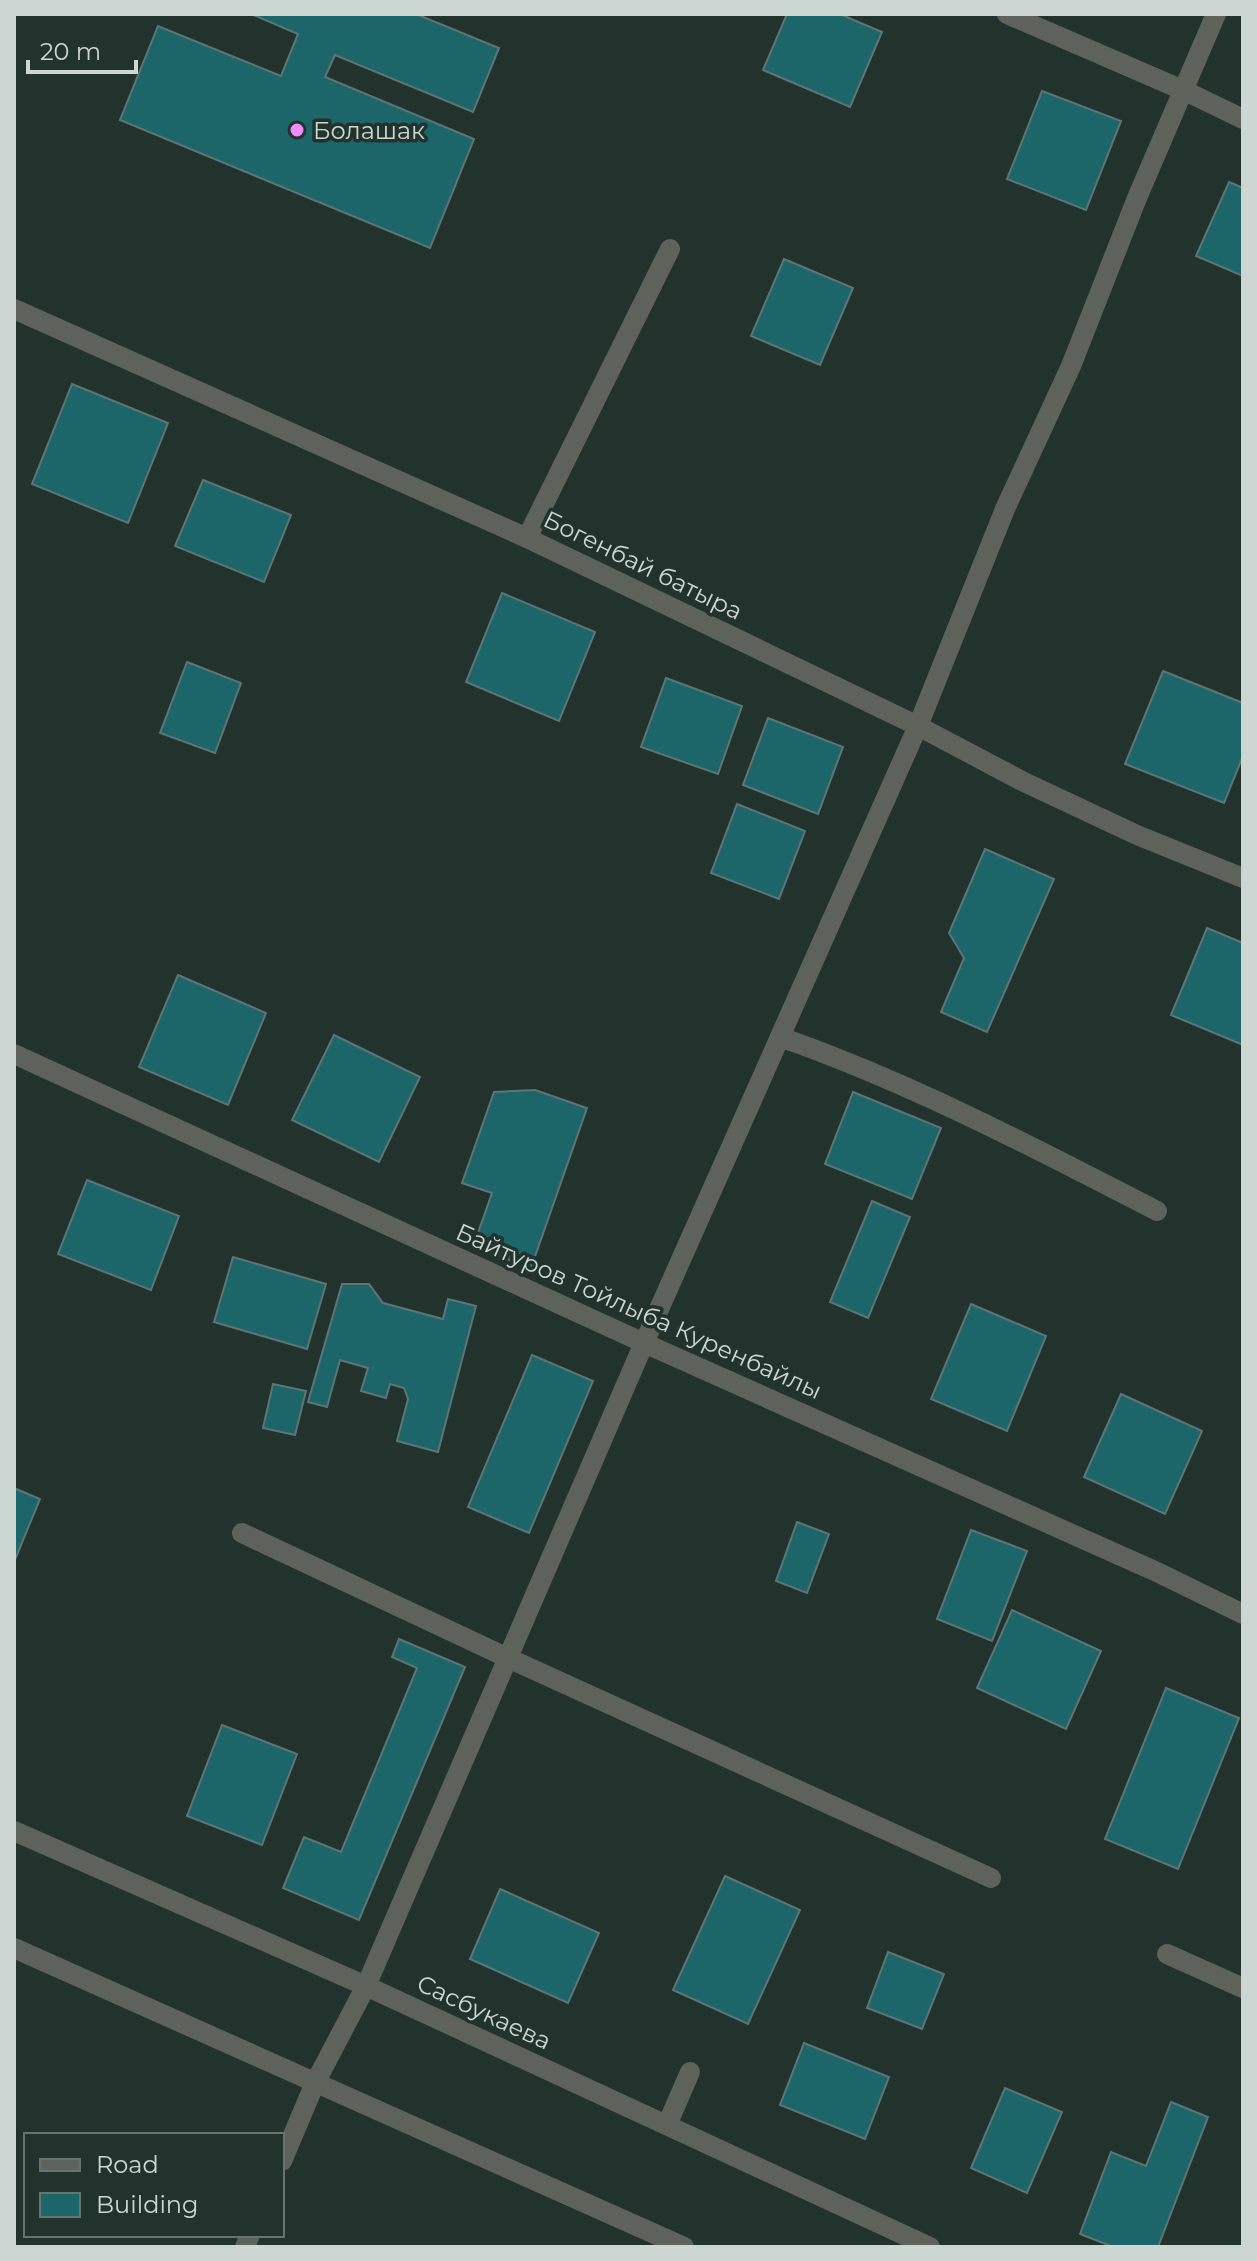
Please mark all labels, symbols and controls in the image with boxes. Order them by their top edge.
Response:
scale bar [28,24,136,74]
text: 20 m [40,37,101,66]
place label: Болашак [313,116,425,145]
marker: Болашак [288,121,306,139]
street label: Богенбай батыра [539,504,747,626]
street label: Байтуров Тойлыба Куренбайлы [452,1217,826,1405]
street label: Сасбукаева [412,1968,556,2056]
legend [24,2133,284,2237]
text: Road [96,2150,159,2179]
text: Building [96,2190,199,2219]

